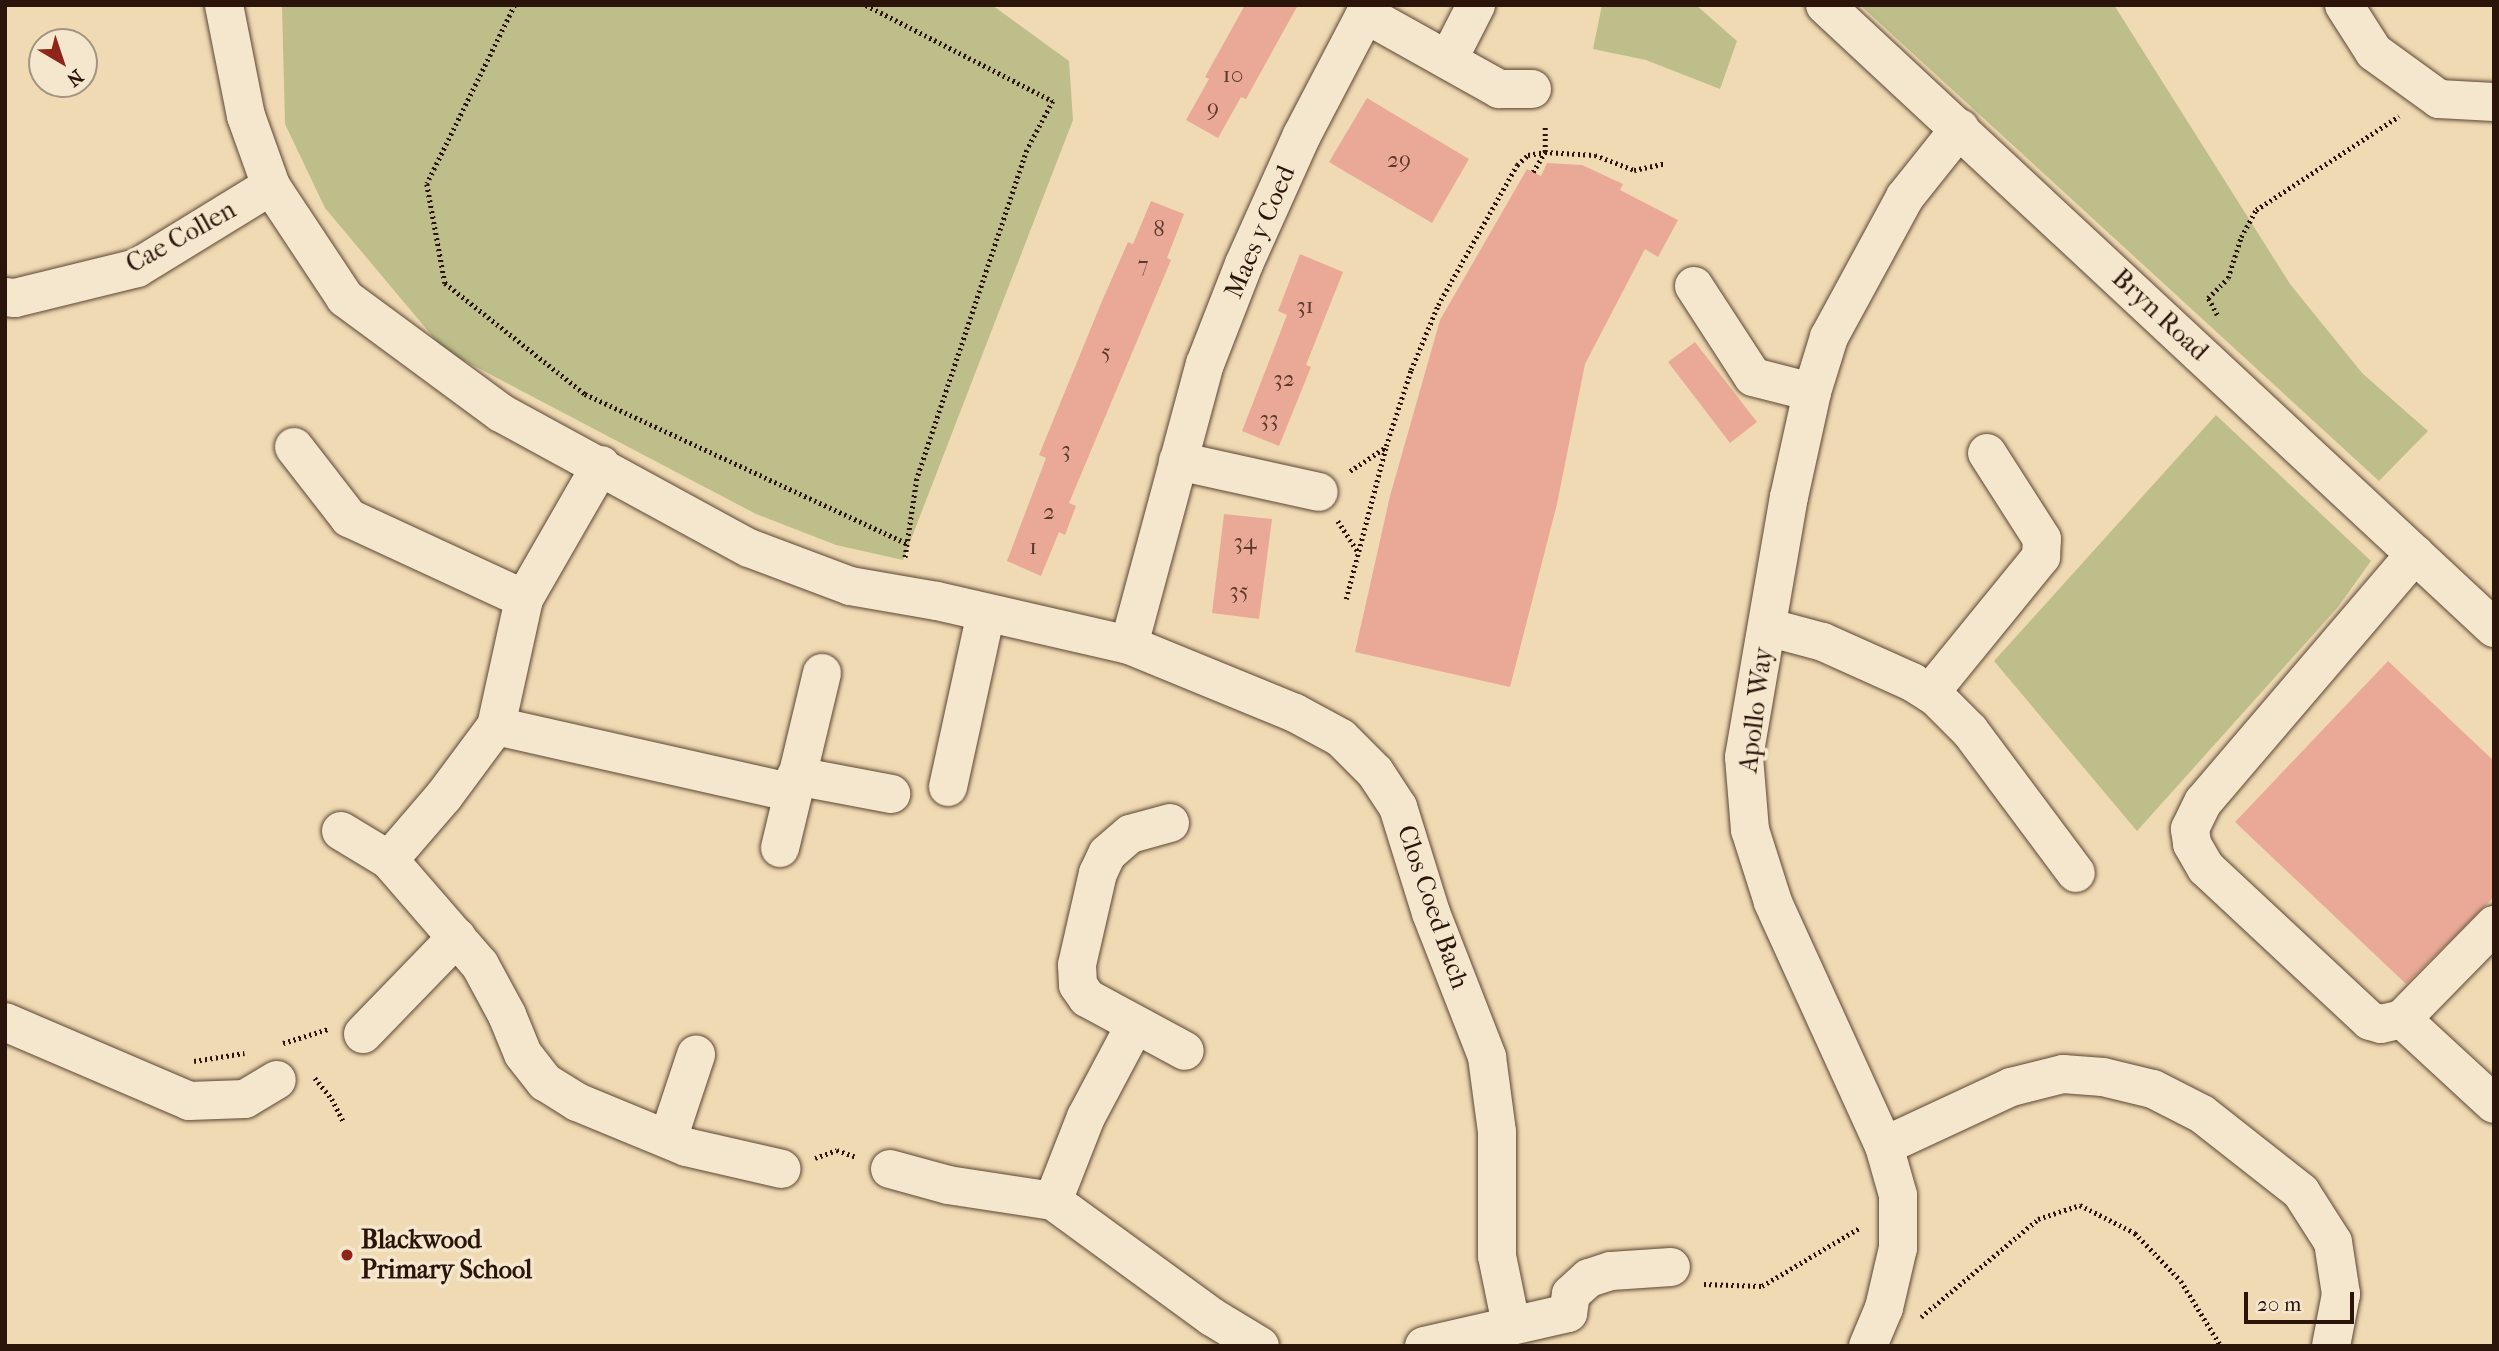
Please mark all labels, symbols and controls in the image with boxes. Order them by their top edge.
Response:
north arrow [28,28,98,98]
house number: 10 [1223,61,1243,89]
text: N [62,65,87,91]
house number: 9 [1207,94,1219,122]
house number: 29 [1387,146,1411,174]
street label: Maes y Coed [1218,161,1302,303]
street label: Cae Collen [121,194,241,280]
house number: 8 [1153,215,1165,243]
house number: 7 [1137,251,1149,279]
street label: Bryn Road [2105,263,2215,367]
house number: 31 [1296,292,1314,320]
house number: 5 [1101,338,1111,366]
house number: 32 [1273,365,1295,393]
house number: 33 [1260,405,1278,433]
house number: 3 [1061,436,1071,464]
house number: 2 [1043,498,1055,526]
house number: 34 [1233,528,1257,556]
house number: 1 [1029,533,1037,561]
house number: 35 [1229,577,1249,605]
street label: Apollo Way [1733,646,1779,774]
street label: Clos Coed Bach [1390,821,1476,993]
place label: Blackwood Primary School [361,1224,532,1286]
marker: Blackwood Primary School [339,1247,355,1263]
scale bar [2247,1278,2357,1322]
text: 20 m [2257,1292,2301,1316]

